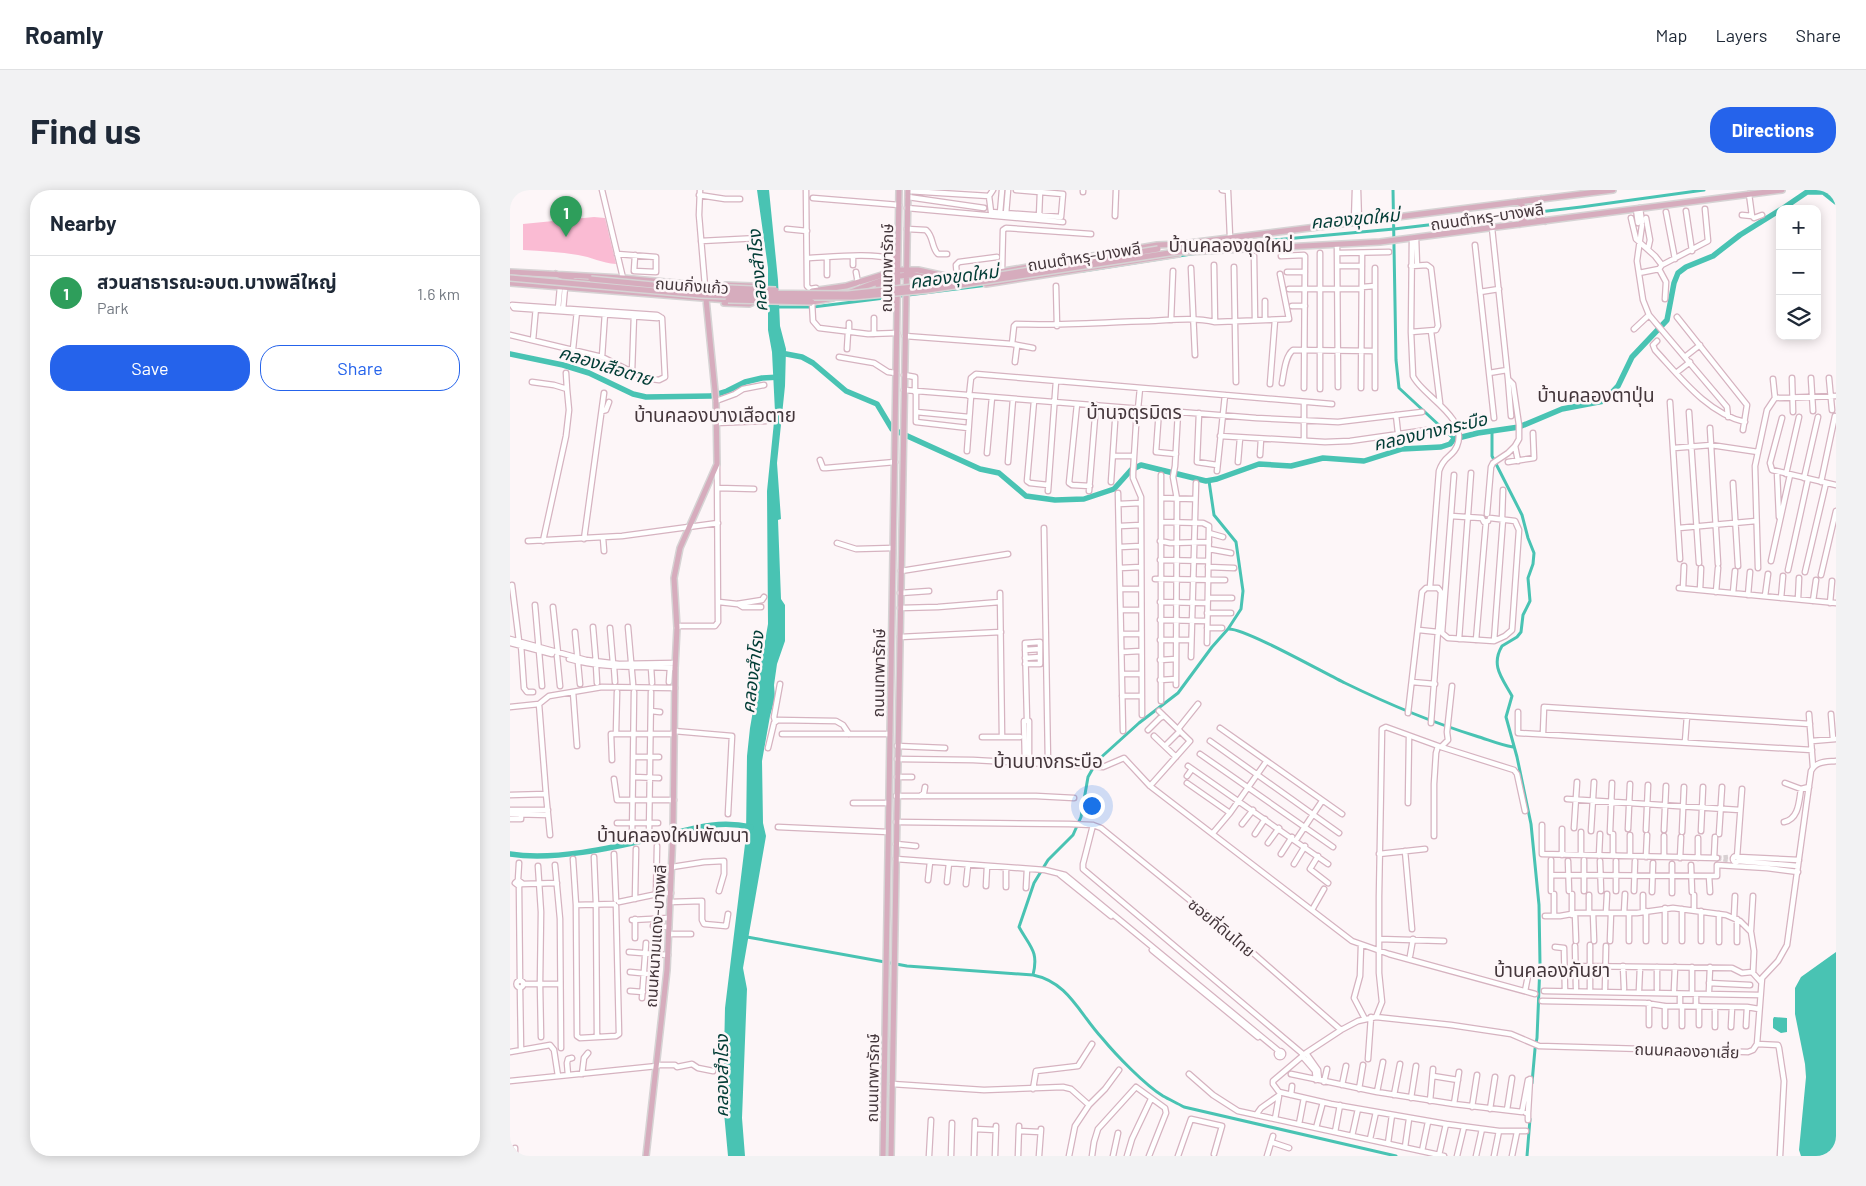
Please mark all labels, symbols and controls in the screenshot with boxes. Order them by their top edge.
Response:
text: Roamly [25,20,104,49]
text: Map [1655,24,1687,46]
text: Layers [1715,24,1768,46]
text: Share [1796,24,1841,46]
button: Directions [1710,107,1836,153]
text: Find us [30,109,141,151]
pin: 1 [550,196,582,237]
street label: ถนนตำหรุ-บางพลี [1429,199,1545,234]
water label: คลองขุดใหม่ [1310,203,1404,234]
map controls [1776,205,1821,340]
button: + [1776,205,1821,250]
text: Nearby [50,210,116,235]
street label: ถนนเทพารักษ์ [876,223,896,313]
water label: คลองสำโรง [742,227,772,313]
district label: บ้านคลองขุดใหม่ [1169,233,1293,257]
street label: ถนนตำหรุ-บางพลี [1026,238,1142,275]
button: − [1776,250,1821,295]
water label: คลองขุดใหม่ [908,259,1003,293]
text: สวนสาธารณะอบต.บางพลีใหญ่ [97,270,337,293]
street label: ถนนกิ่งแก้ว [654,273,730,297]
text: 1 [63,284,69,303]
text: 1.6 km [417,284,460,303]
button: layers [1776,295,1821,340]
text: Park [97,298,128,317]
water label: คลองเสือตาย [557,340,657,390]
button: Save [50,345,250,391]
button: Share [260,345,460,391]
district label: บ้านคลองตาปุ่น [1537,383,1655,407]
district label: บ้านจตุรมิตร [1086,400,1182,424]
district label: บ้านคลองบางเสือตาย [634,403,796,426]
water label: คลองบางกระบือ [1371,407,1490,455]
water label: คลองสำโรง [736,628,768,714]
street label: ถนนเทพารักษ์ [868,628,888,718]
district label: บ้านบางกระบือ [993,749,1103,772]
your location [1079,793,1105,819]
district label: บ้านคลองใหม่พัฒนา [597,823,749,846]
street label: ถนนหนามแดง-บางพลี [641,864,669,1008]
street label: ซอยที่ดินไทย [1185,893,1260,960]
district label: บ้านคลองกันยา [1494,958,1610,981]
water label: คลองสำโรง [710,1033,732,1117]
street label: ถนนเทพารักษ์ [862,1033,882,1123]
street label: ถนนคลองอาเสี่ย [1634,1038,1740,1061]

